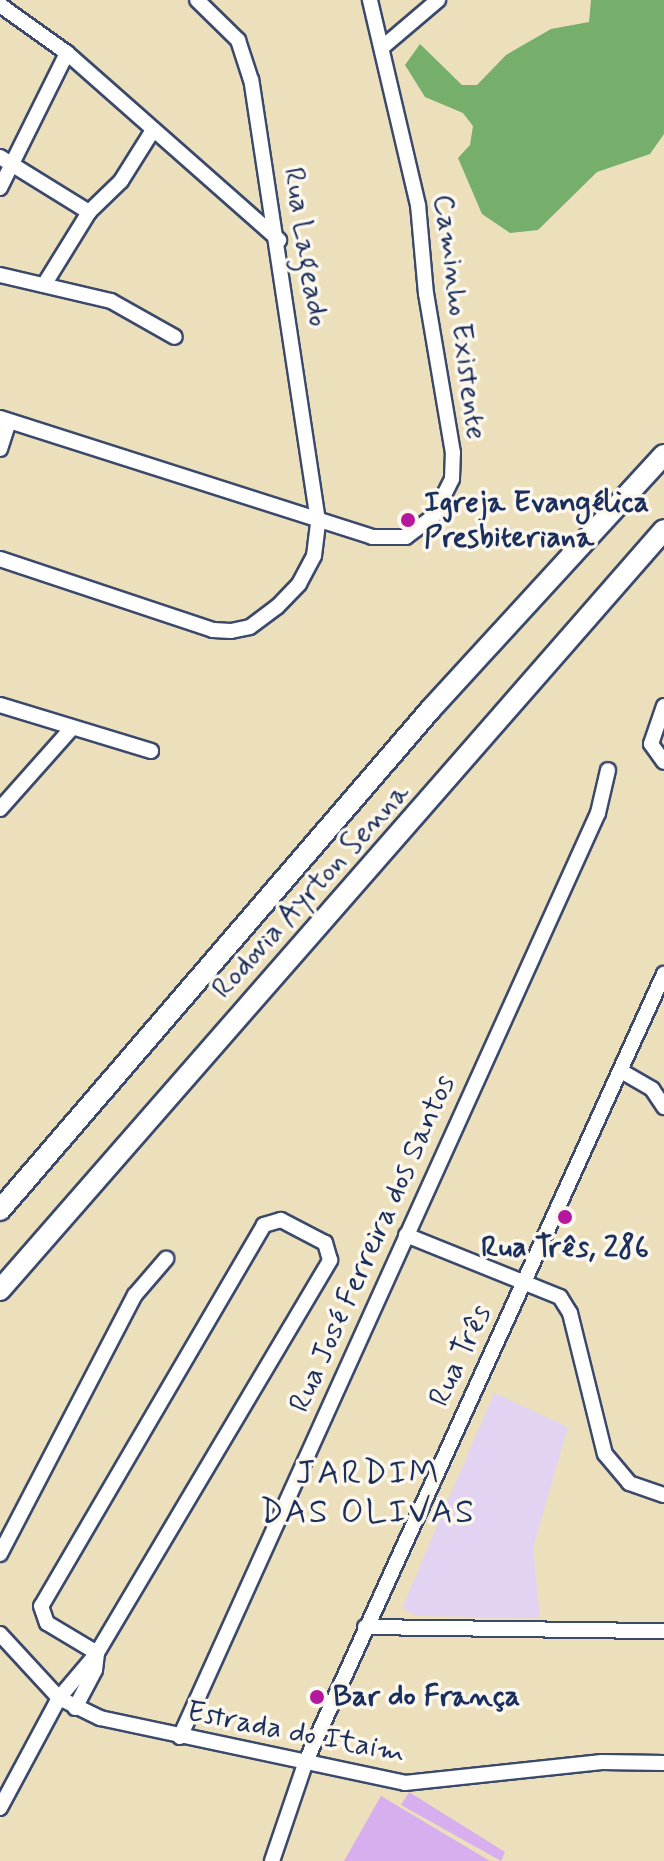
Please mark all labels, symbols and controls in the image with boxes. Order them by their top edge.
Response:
street label: Rua Lageado [275,164,335,330]
street label: Caminho Existente [424,192,494,442]
place label: Igreja Evangélica Presbiteriana [424,485,649,556]
marker: Igreja Evangélica Presbiteriana [399,511,417,529]
street label: Rodovia Ayrton Senna [205,776,417,1006]
street label: Rua José Ferreira dos Santos [282,1070,464,1418]
marker: Rua Três, 286 [556,1208,574,1226]
place label: Rua Três, 286 [481,1230,649,1266]
street label: Rua Três [422,1299,500,1413]
district label: JARDIM DAS OLIVAS [260,1453,476,1532]
place label: Bar do França [333,1679,517,1715]
marker: Bar do França [308,1688,326,1706]
street label: Estrada do Itaim [184,1694,408,1772]

